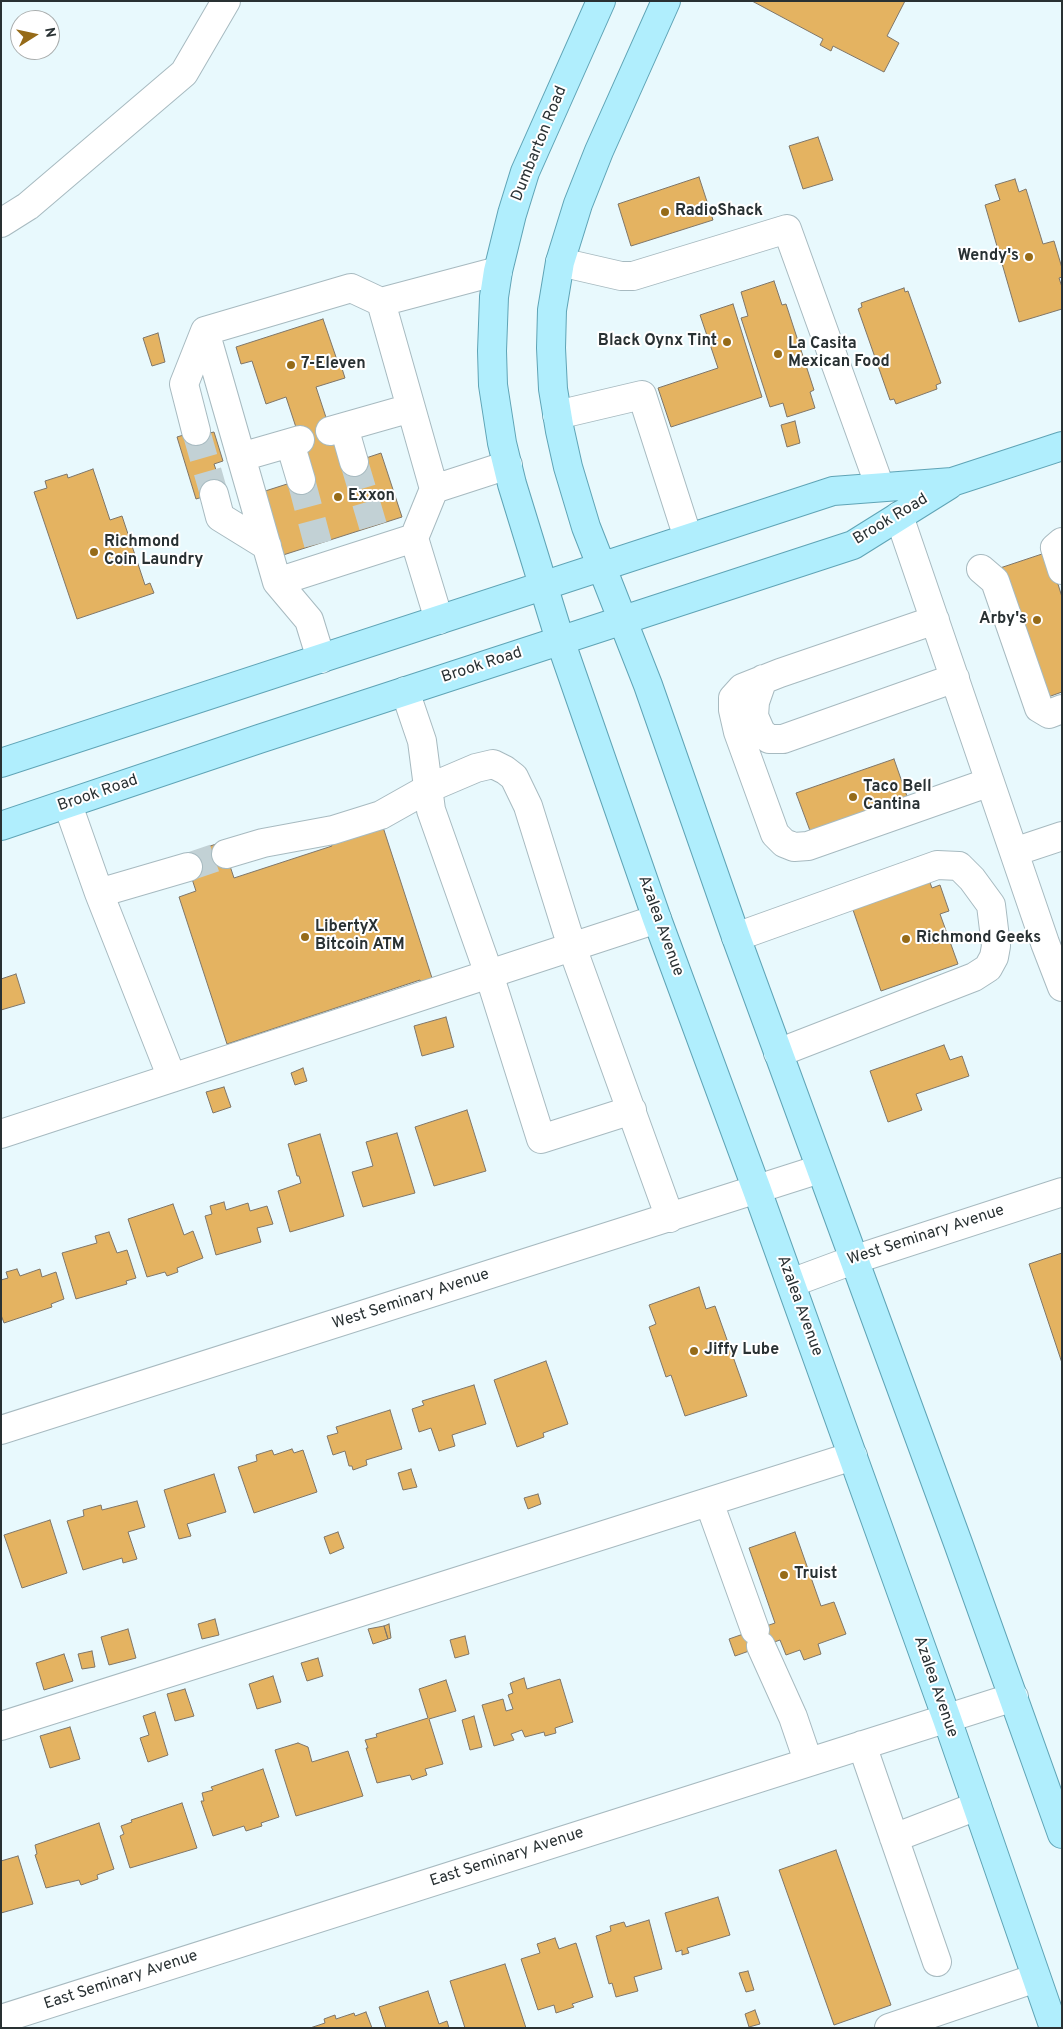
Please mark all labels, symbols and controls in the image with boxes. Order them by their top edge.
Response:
north arrow [10,10,60,60]
text: N [40,26,59,39]
street label: Dumbarton Road [508,84,572,204]
place label: RadioShack [675,202,763,222]
marker: RadioShack [659,206,671,218]
place label: Wendy's [958,247,1019,267]
marker: Wendy's [1023,251,1035,263]
place label: Black Oynx Tint [598,332,717,352]
place label: La Casita Mexican Food [788,335,890,373]
marker: Black Oynx Tint [721,336,733,348]
marker: La Casita Mexican Food [772,348,784,360]
place label: 7-Eleven [301,355,366,375]
marker: 7-Eleven [285,359,297,371]
place label: Exxon [348,487,395,507]
street label: Brook Road [850,490,932,550]
marker: Exxon [332,491,344,503]
place label: Richmond Coin Laundry [104,533,203,571]
marker: Richmond Coin Laundry [88,546,100,558]
place label: Arby's [979,610,1027,630]
marker: Arby's [1031,614,1043,626]
street label: Brook Road [439,644,525,688]
street label: Brook Road [55,771,141,817]
place label: Taco Bell Cantina [863,778,932,816]
marker: Taco Bell Cantina [847,791,859,803]
street label: Azalea Avenue [633,873,687,979]
place label: LibertyX Bitcoin ATM [315,918,405,956]
place label: Richmond Geeks [916,929,1041,949]
marker: LibertyX Bitcoin ATM [299,931,311,943]
marker: Richmond Geeks [900,933,912,945]
street label: West Seminary Avenue [845,1202,1007,1270]
street label: Azalea Avenue [772,1253,826,1359]
street label: West Seminary Avenue [330,1266,492,1334]
place label: Jiffy Lube [704,1341,779,1361]
marker: Jiffy Lube [688,1345,700,1357]
place label: Truist [794,1565,837,1585]
marker: Truist [778,1569,790,1581]
street label: Azalea Avenue [909,1634,961,1740]
street label: East Seminary Avenue [428,1824,586,1892]
street label: East Seminary Avenue [42,1947,200,2015]

